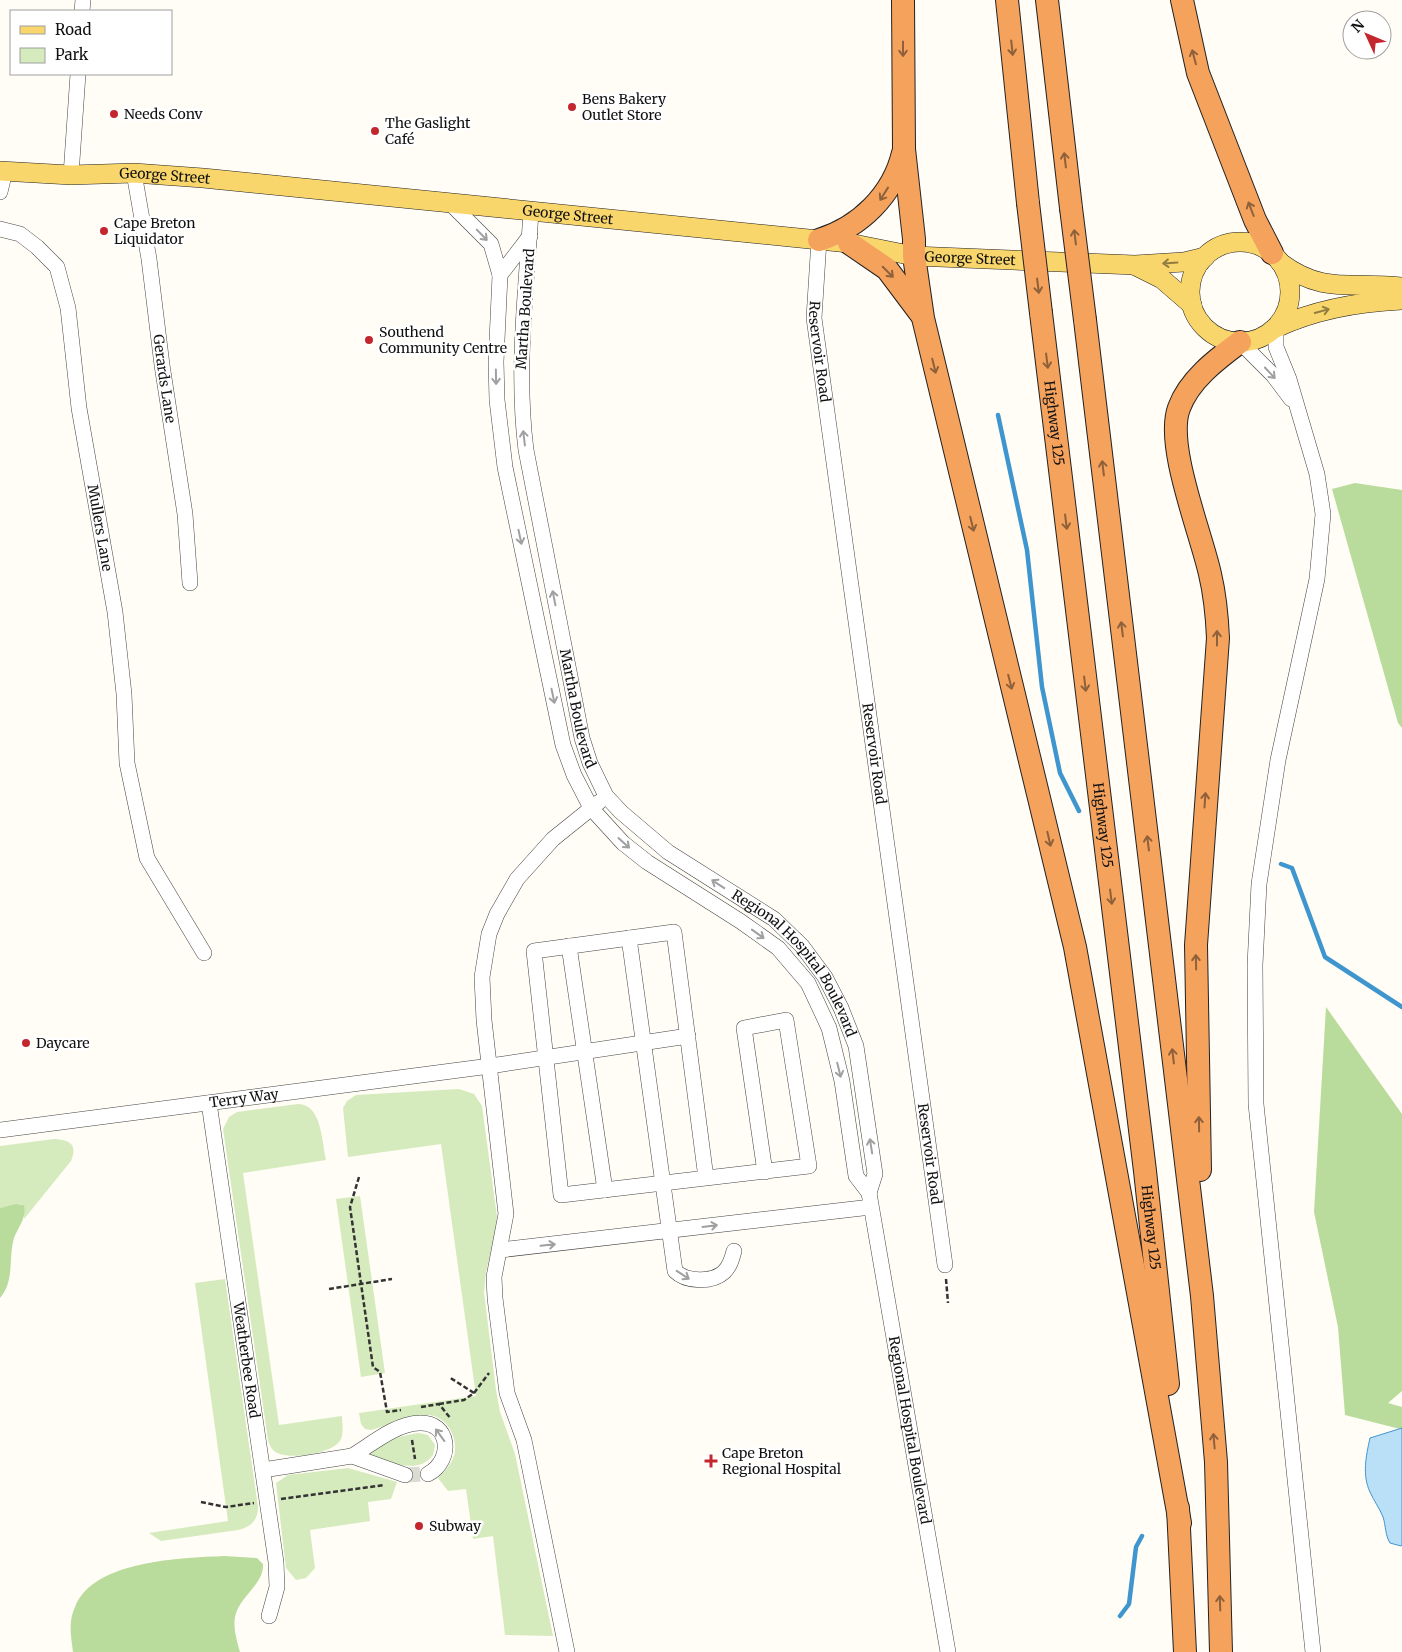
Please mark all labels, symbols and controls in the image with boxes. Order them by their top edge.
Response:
legend [10,10,172,75]
north arrow [1342,10,1392,60]
text: N [1347,16,1368,36]
text: Road [55,20,91,39]
one-way arrow [898,40,908,56]
one-way arrow [1007,40,1017,56]
text: Park [55,45,89,64]
one-way arrow [1188,50,1198,66]
place label: Bens Bakery Outlet Store [582,90,667,124]
marker: Bens Bakery Outlet Store [566,101,578,113]
place label: Needs Conv [124,105,204,123]
marker: Needs Conv [108,108,120,120]
place label: The Gaslight Café [385,114,471,148]
marker: The Gaslight Café [369,125,381,137]
one-way arrow [1060,152,1070,168]
street label: George Street [119,164,212,188]
one-way arrow [879,186,889,200]
street label: George Street [522,201,615,228]
one-way arrow [1246,202,1255,217]
place label: Cape Breton Liquidator [114,214,195,248]
marker: Cape Breton Liquidator [98,225,110,237]
one-way arrow [476,229,488,241]
one-way arrow [1070,229,1080,245]
street label: Martha Boulevard [512,247,538,370]
street label: George Street [924,247,1017,269]
one-way arrow [1162,258,1178,267]
one-way arrow [882,266,894,278]
one-way arrow [1033,278,1043,294]
street label: Reservoir Road [805,300,835,404]
one-way arrow [1313,306,1329,315]
place label: Southend Community Centre [379,323,507,357]
street label: Gerards Lane [149,333,180,424]
marker: Southend Community Centre [363,334,375,346]
one-way arrow [1042,353,1052,369]
one-way arrow [930,357,940,373]
one-way arrow [1264,366,1276,379]
one-way arrow [492,368,501,384]
street label: Highway 125 [1040,380,1068,467]
one-way arrow [519,430,529,446]
one-way arrow [1098,460,1108,476]
street label: Mullers Lane [84,483,117,573]
one-way arrow [1061,514,1071,530]
one-way arrow [968,515,978,531]
one-way arrow [515,529,525,545]
one-way arrow [549,590,559,606]
one-way arrow [1117,621,1127,637]
one-way arrow [1212,630,1222,646]
street label: Martha Boulevard [556,647,600,772]
one-way arrow [1006,673,1015,689]
one-way arrow [1080,675,1090,691]
one-way arrow [549,688,558,704]
street label: Reservoir Road [858,702,890,806]
street label: Highway 125 [1089,782,1117,869]
one-way arrow [1201,792,1210,808]
one-way arrow [1045,831,1054,847]
one-way arrow [1143,835,1153,851]
one-way arrow [618,837,631,849]
one-way arrow [711,879,725,889]
street label: Regional Hospital Boulevard [728,886,861,1040]
one-way arrow [1106,889,1116,905]
one-way arrow [751,929,765,939]
one-way arrow [1191,954,1201,970]
place label: Daycare [36,1034,90,1052]
marker: Daycare [20,1037,32,1049]
one-way arrow [1168,1048,1178,1064]
one-way arrow [835,1061,844,1077]
street label: Terry Way [208,1085,281,1112]
street label: Reservoir Road [914,1102,946,1206]
one-way arrow [1194,1117,1204,1133]
one-way arrow [866,1138,876,1154]
street label: Highway 125 [1138,1184,1165,1271]
one-way arrow [701,1221,717,1231]
one-way arrow [540,1240,556,1250]
one-way arrow [675,1271,689,1281]
street label: Weatherbee Road [229,1300,264,1420]
street label: Regional Hospital Boulevard [885,1335,935,1526]
one-way arrow [435,1428,445,1442]
one-way arrow [1209,1433,1219,1449]
place label: Cape Breton Regional Hospital [722,1444,842,1478]
marker: Cape Breton Regional Hospital [704,1454,718,1468]
place label: Subway [429,1517,482,1535]
marker: Subway [413,1520,425,1532]
one-way arrow [1215,1596,1225,1612]

